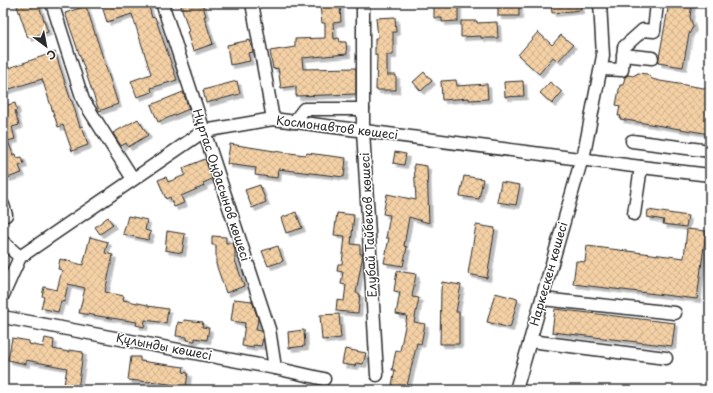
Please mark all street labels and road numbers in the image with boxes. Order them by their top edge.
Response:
street label: Нұртас Оңдасынов көшесі [189,106,255,263]
street label: Космонавтов көшесі [275,111,399,143]
street label: Елубай Тайбеков көшесі [355,152,381,298]
street label: Наркескен көшесі [525,220,572,328]
street label: Құлынды көшесі [115,328,214,364]

